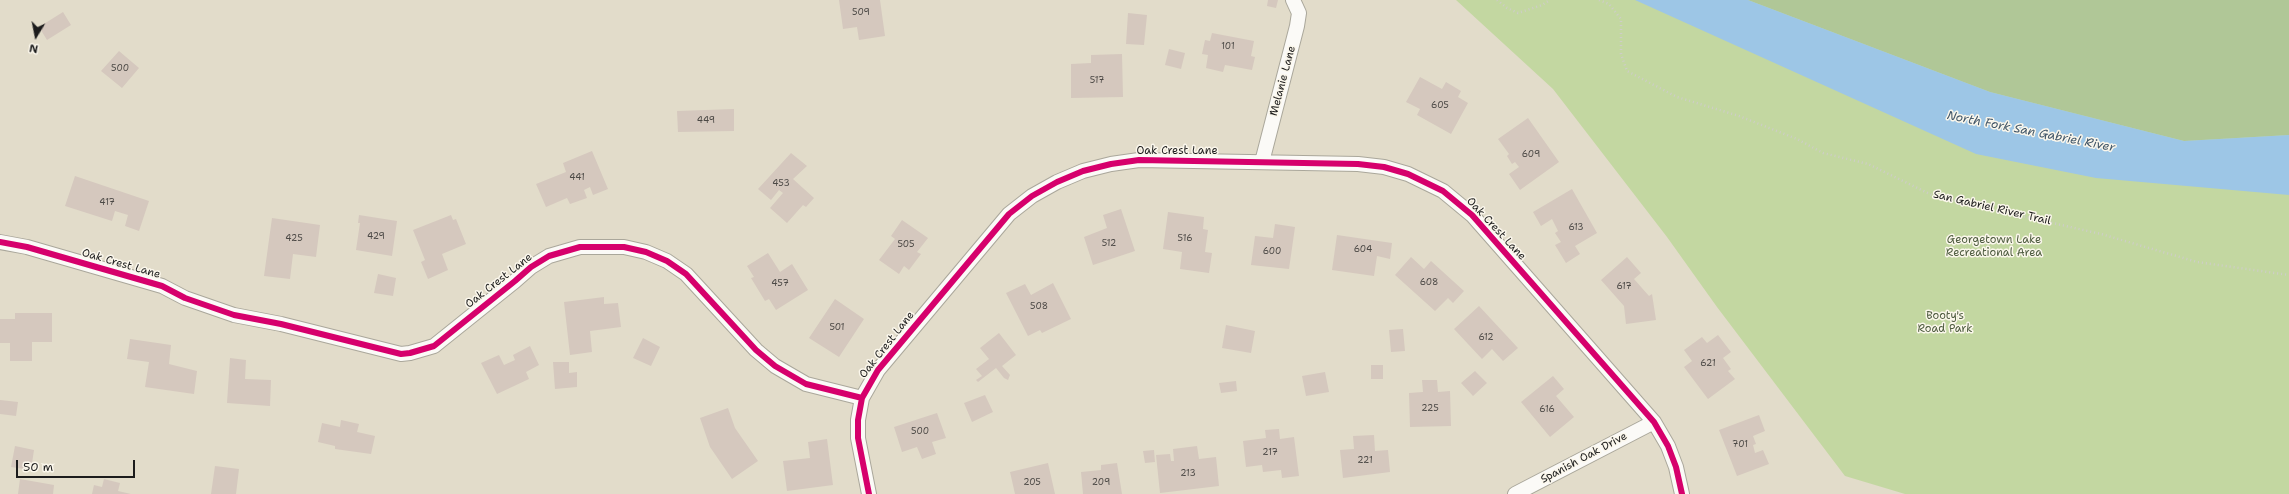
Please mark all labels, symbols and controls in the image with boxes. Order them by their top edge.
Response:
house number: 509 [852,8,870,18]
north arrow [16,16,56,56]
text: N [28,40,39,56]
house number: 101 [1221,42,1235,52]
street label: Melanie Lane [1267,45,1299,117]
house number: 500 [111,64,129,74]
house number: 517 [1090,76,1104,86]
house number: 605 [1431,101,1449,111]
water label: North Fork San Gabriel River [1946,109,2116,155]
house number: 449 [697,116,715,126]
street label: Oak Crest Lane [1136,144,1218,158]
house number: 609 [1522,150,1540,160]
house number: 441 [569,173,585,183]
house number: 453 [772,179,790,189]
street label: San Gabriel River Trail [1932,188,2052,228]
street label: Oak Crest Lane [1463,195,1529,263]
house number: 417 [99,198,115,208]
house number: 613 [1568,223,1584,233]
house number: 429 [367,232,385,242]
park label: Georgetown Lake Recreational Area [1946,233,2042,259]
house number: 425 [285,234,303,244]
house number: 516 [1178,234,1192,244]
house number: 512 [1102,239,1116,249]
house number: 505 [897,240,915,250]
house number: 604 [1354,245,1372,255]
street label: Oak Crest Lane [80,246,162,282]
house number: 600 [1263,247,1281,257]
street label: Oak Crest Lane [463,251,535,311]
house number: 608 [1420,278,1438,288]
house number: 457 [771,279,789,289]
house number: 617 [1616,282,1632,292]
house number: 508 [1030,302,1048,312]
street label: Oak Crest Lane [857,309,917,381]
park label: Booty's Road Park [1918,309,1972,335]
house number: 501 [829,323,845,333]
house number: 612 [1478,333,1494,343]
house number: 621 [1700,359,1716,369]
house number: 225 [1421,404,1439,414]
house number: 616 [1539,405,1555,415]
house number: 500 [911,427,929,437]
street label: Spanish Oak Drive [1538,430,1630,486]
house number: 701 [1732,440,1748,450]
house number: 217 [1262,448,1278,458]
scale bar [18,452,137,478]
house number: 221 [1357,456,1373,466]
text: 50 m [23,459,53,475]
house number: 213 [1180,469,1196,479]
house number: 205 [1023,478,1041,488]
house number: 209 [1092,478,1110,488]

